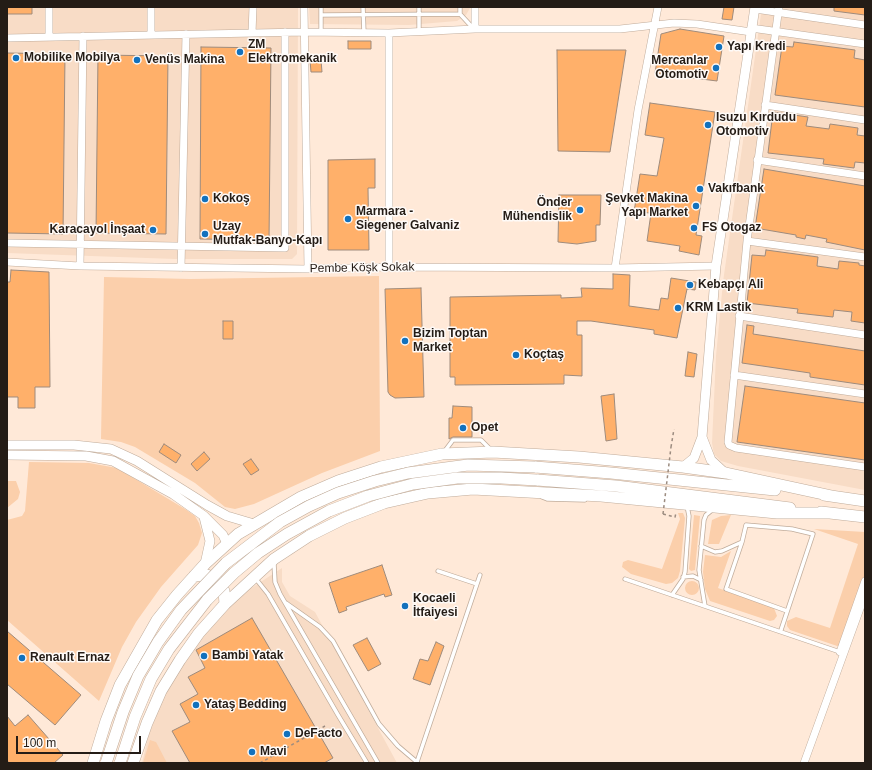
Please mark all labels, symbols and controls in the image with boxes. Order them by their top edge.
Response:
place label: ZM Elektromekanik [248,38,337,66]
place label: Yapı Kredi [727,40,786,54]
marker: Yapı Kredi [714,42,724,52]
marker: ZM Elektromekanik [235,47,245,57]
place label: Mobilike Mobilya [24,51,120,65]
marker: Mobilike Mobilya [11,53,21,63]
place label: Venüs Makina [145,53,224,67]
place label: Mercanlar Otomotiv [651,54,708,82]
marker: Venüs Makina [132,55,142,65]
marker: Mercanlar Otomotiv [711,63,721,73]
place label: Isuzu Kırdudu Otomotiv [716,111,796,139]
marker: Isuzu Kırdudu Otomotiv [703,120,713,130]
place label: Vakıfbank [708,182,764,196]
marker: Vakıfbank [695,184,705,194]
place label: Kokoş [213,192,250,206]
place label: Şevket Makina Yapı Market [605,192,688,220]
marker: Kokoş [200,194,210,204]
place label: Önder Mühendislik [503,196,572,224]
marker: Şevket Makina Yapı Market [691,201,701,211]
place label: Marmara - Siegener Galvaniz [356,205,459,233]
marker: Önder Mühendislik [575,205,585,215]
marker: Marmara - Siegener Galvaniz [343,214,353,224]
place label: Uzay Mutfak-Banyo-Kapı [213,220,322,248]
place label: FS Otogaz [702,221,761,235]
place label: Karacayol İnşaat [50,223,145,237]
marker: FS Otogaz [689,223,699,233]
marker: Karacayol İnşaat [148,225,158,235]
marker: Uzay Mutfak-Banyo-Kapı [200,229,210,239]
street label: Pembe Köşk Sokak [310,260,414,276]
place label: Kebapçı Ali [698,278,763,292]
marker: Kebapçı Ali [685,280,695,290]
place label: KRM Lastik [686,301,751,315]
marker: KRM Lastik [673,303,683,313]
place label: Bizim Toptan Market [413,327,487,355]
marker: Bizim Toptan Market [400,336,410,346]
place label: Koçtaş [524,348,564,362]
marker: Koçtaş [511,350,521,360]
place label: Opet [471,421,498,435]
marker: Opet [458,423,468,433]
place label: Kocaeli İtfaiyesi [413,592,458,620]
marker: Kocaeli İtfaiyesi [400,601,410,611]
place label: Bambi Yatak [212,649,283,663]
place label: Renault Ernaz [30,651,110,665]
marker: Bambi Yatak [199,651,209,661]
marker: Renault Ernaz [17,653,27,663]
place label: Yataş Bedding [204,698,287,712]
marker: Yataş Bedding [191,700,201,710]
place label: DeFacto [295,727,342,741]
scale bar [18,728,143,754]
marker: DeFacto [282,729,292,739]
text: 100 m [23,736,56,750]
place label: Mavi [260,745,287,759]
marker: Mavi [247,747,257,757]

